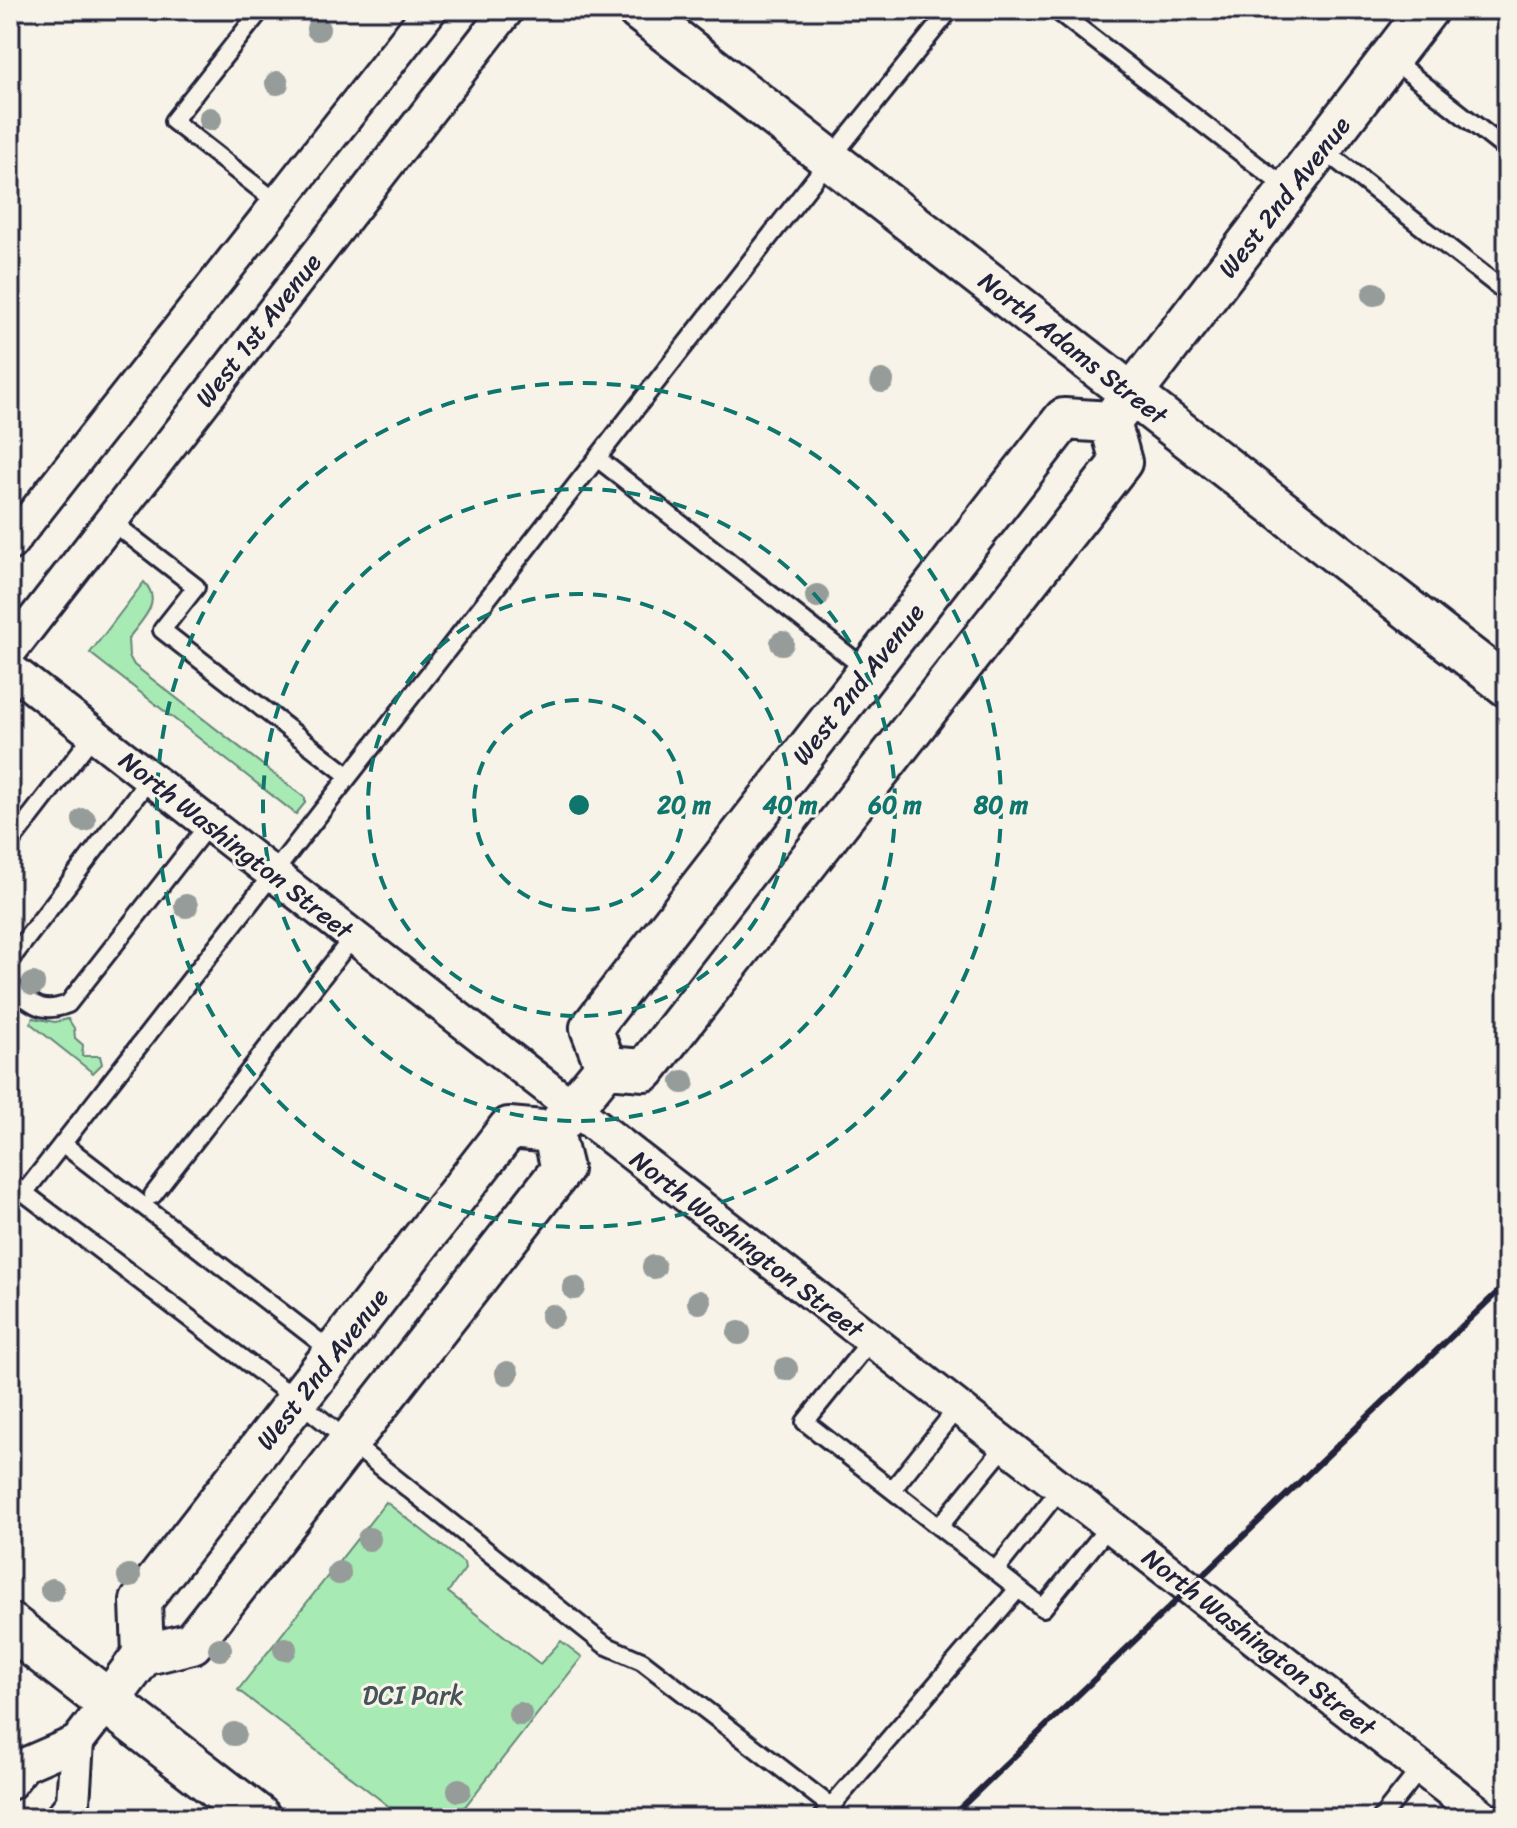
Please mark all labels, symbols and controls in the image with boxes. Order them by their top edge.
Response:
street label: West 2nd Avenue [1205,105,1363,288]
street label: West 1st Avenue [182,242,334,418]
street label: North Adams Street [968,259,1179,438]
street label: West 2nd Avenue [779,592,937,775]
street label: North Washington Street [109,738,365,952]
text: 20 m [656,784,711,826]
text: 40 m [763,784,818,826]
text: 60 m [867,784,922,826]
text: 80 m [973,784,1029,826]
centre of rings [565,791,593,819]
street label: North Washington Street [620,1137,876,1351]
street label: West 2nd Avenue [243,1277,401,1460]
street label: North Washington Street [1132,1535,1388,1749]
park label: DCI Park [362,1672,464,1718]

